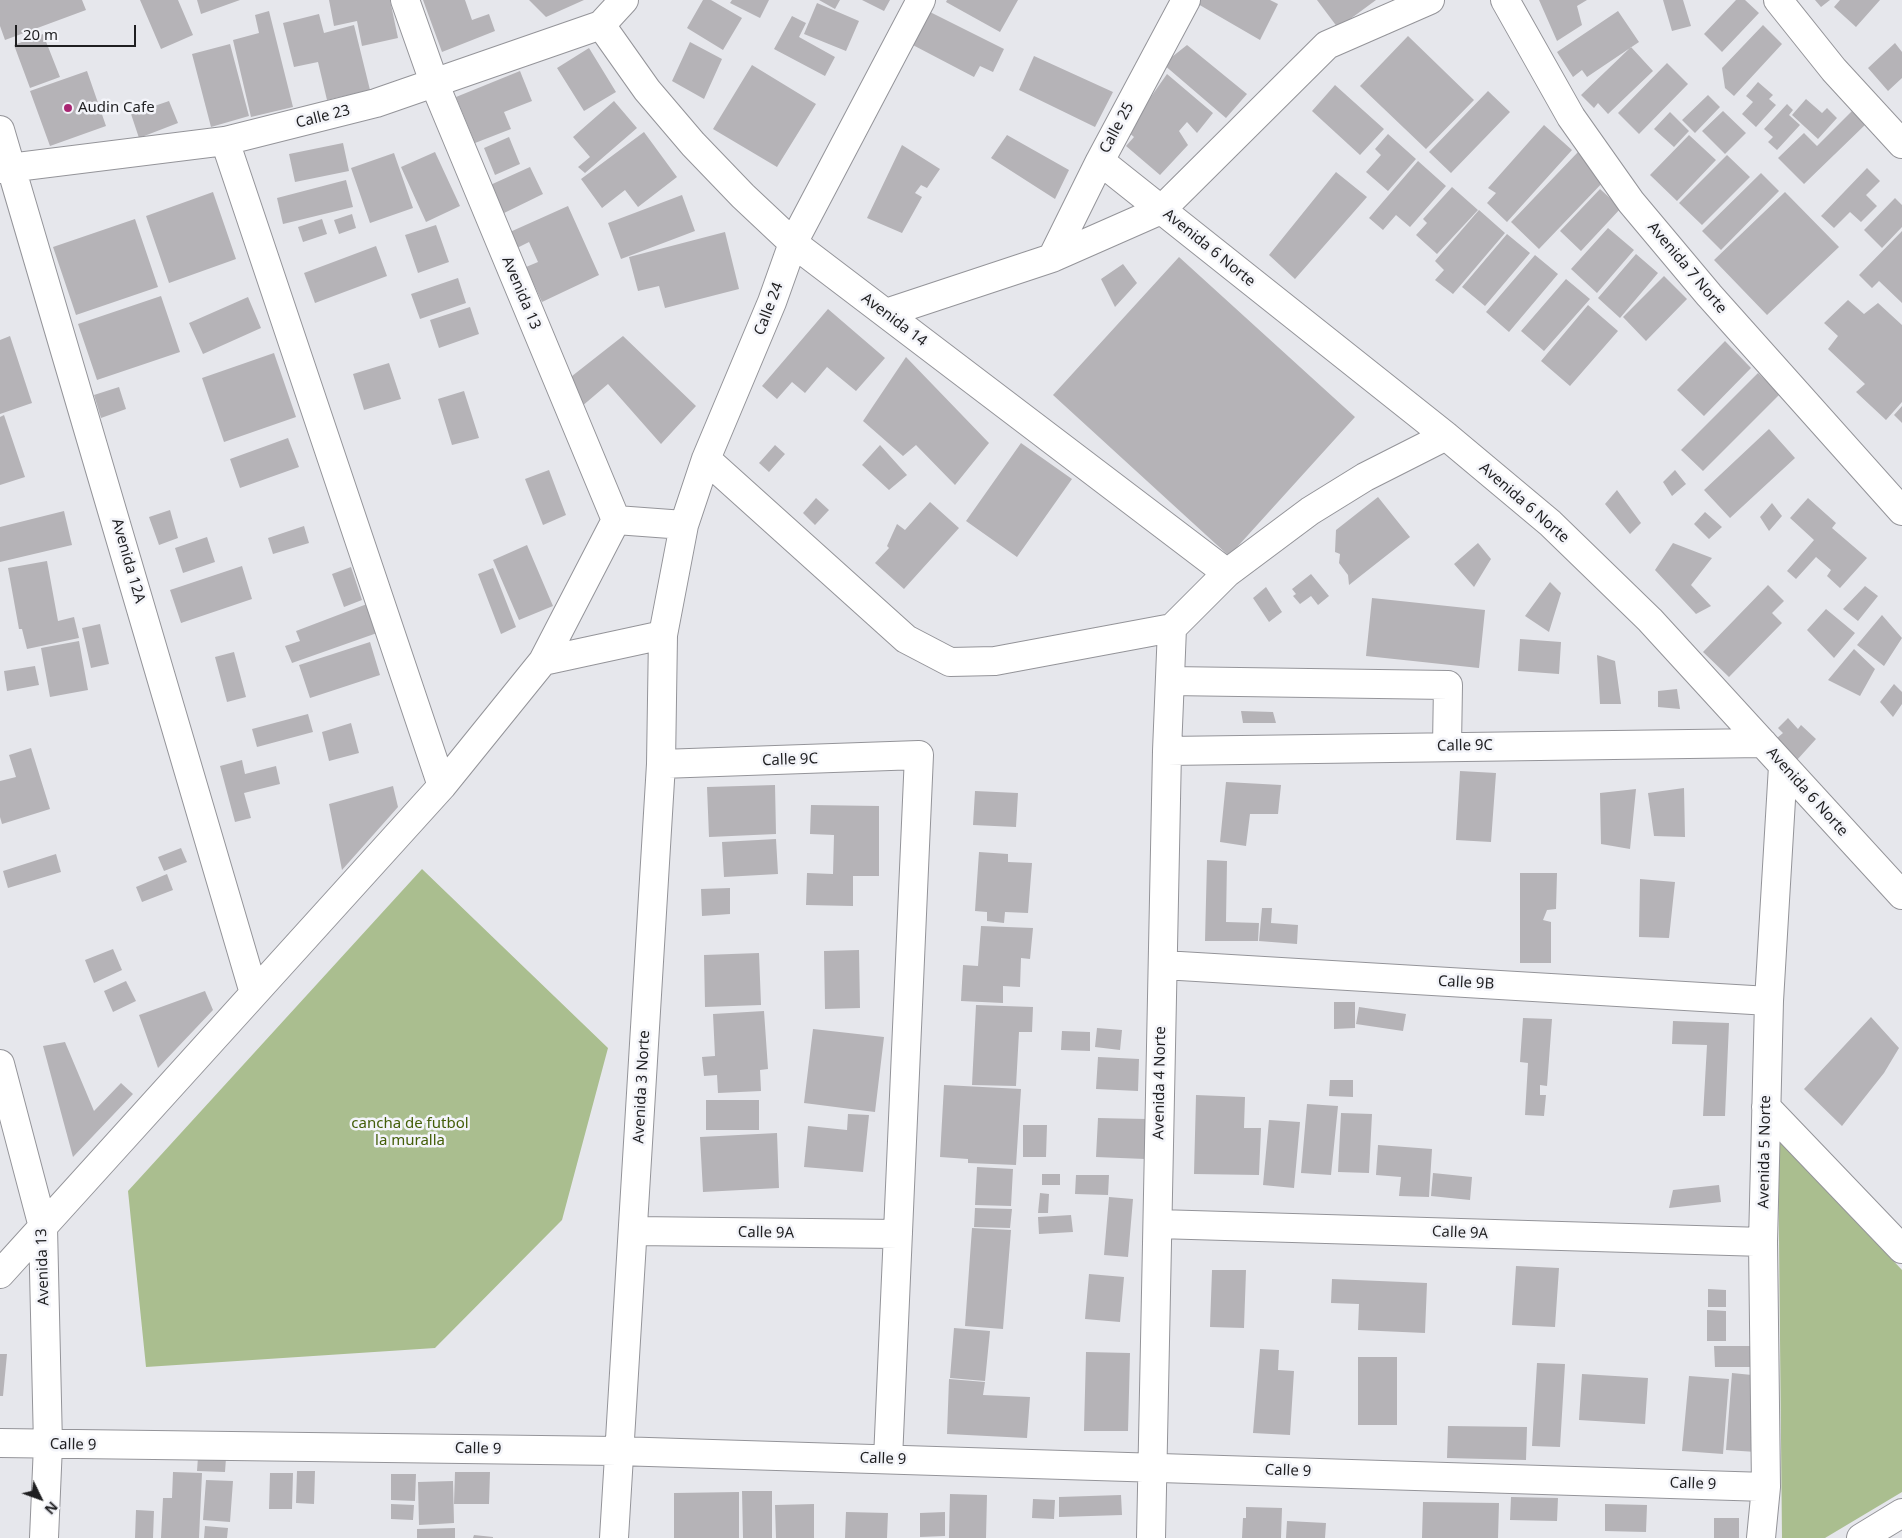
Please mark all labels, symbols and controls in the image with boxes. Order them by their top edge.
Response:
scale bar [18,15,139,47]
text: 20 m [23,24,58,44]
place label: Audin Cafe [78,99,155,117]
street label: Calle 25 [1096,99,1138,157]
marker: Audin Cafe [62,102,74,114]
street label: Calle 23 [294,102,352,132]
street label: Avenida 6 Norte [1159,205,1259,291]
street label: Avenida 7 Norte [1644,219,1730,317]
street label: Avenida 13 [498,254,544,332]
street label: Calle 24 [751,280,787,338]
street label: Avenida 14 [858,289,930,351]
street label: Avenida 6 Norte [1475,459,1573,547]
street label: Avenida 12A [107,517,149,605]
street label: Calle 9C [1437,737,1493,755]
street label: Avenida 6 Norte [1762,744,1852,840]
street label: Calle 9C [762,750,818,770]
street label: Calle 9B [1437,973,1495,993]
street label: Avenida 4 Norte [1150,1026,1170,1140]
street label: Avenida 3 Norte [630,1030,654,1144]
street label: Avenida 5 Norte [1755,1095,1775,1209]
park label: cancha de futbol la muralla [351,1115,469,1150]
street label: Calle 9A [1432,1223,1488,1243]
street label: Calle 9A [738,1224,794,1242]
street label: Avenida 13 [33,1228,53,1306]
street label: Calle 9 [50,1436,96,1454]
street label: Calle 9 [455,1440,501,1458]
street label: Calle 9 [859,1449,907,1469]
street label: Calle 9 [1264,1461,1312,1481]
north arrow [15,1473,65,1523]
street label: Calle 9 [1669,1474,1717,1494]
text: N [41,1498,62,1519]

